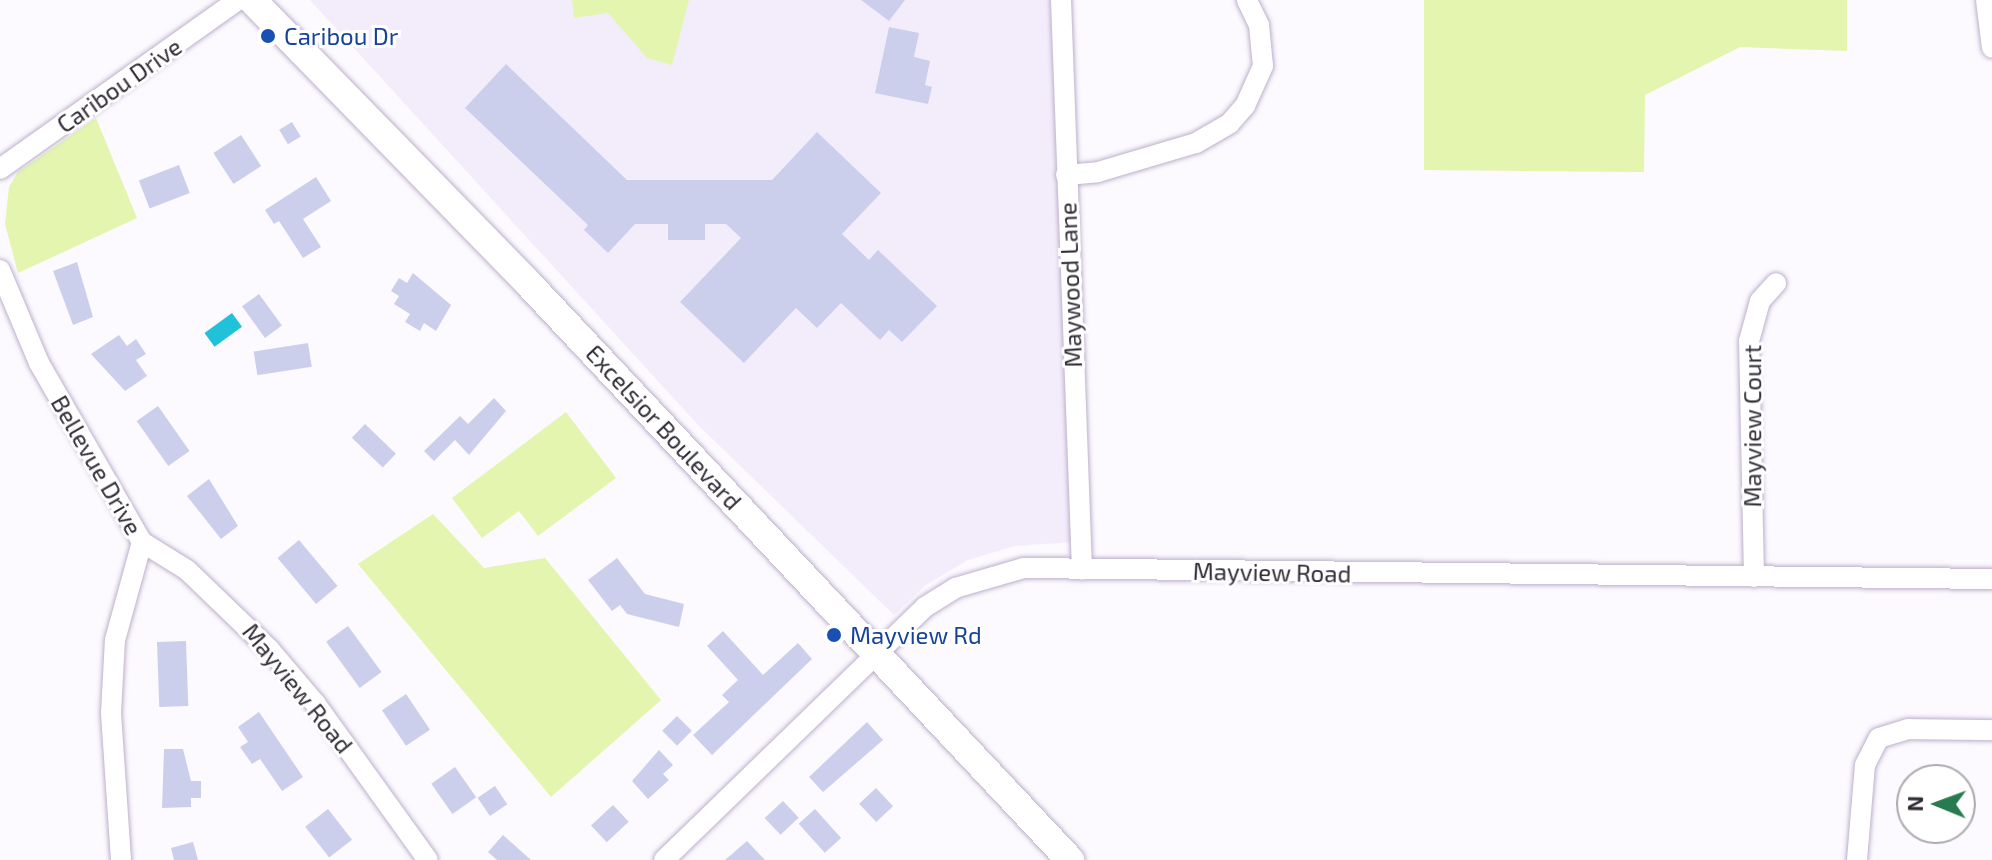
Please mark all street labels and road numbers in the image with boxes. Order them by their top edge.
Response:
street label: Caribou Drive [51,31,187,139]
street label: Maywood Lane [1053,202,1087,368]
street label: Excelsior Boulevard [580,338,748,516]
street label: Mayview Court [1738,344,1766,508]
street label: Bellevue Drive [45,390,149,540]
street label: Mayview Road [1192,556,1352,588]
street label: Mayview Road [237,617,359,759]

